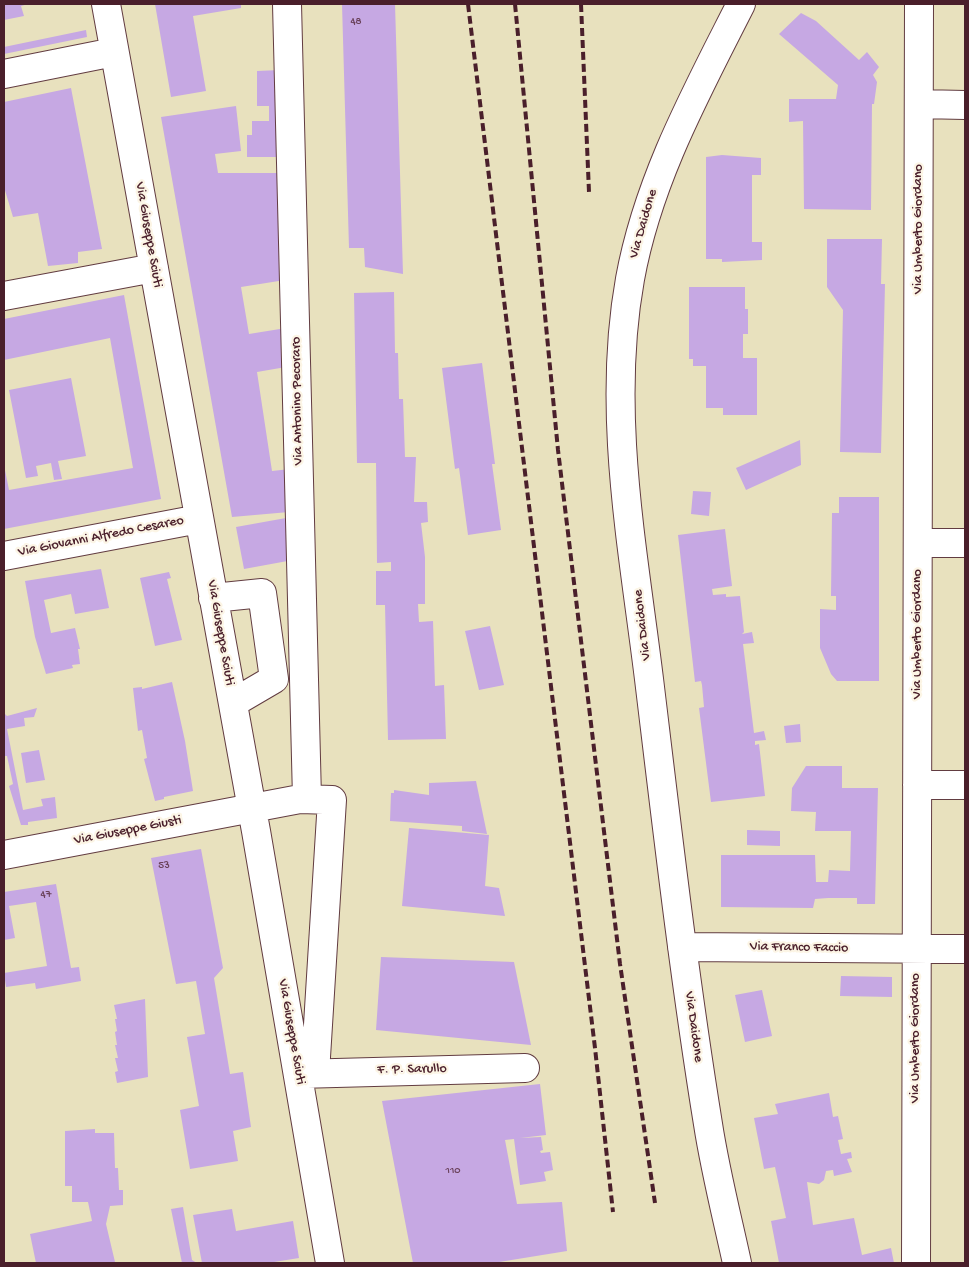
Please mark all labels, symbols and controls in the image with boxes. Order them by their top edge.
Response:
house number: 48 [350,15,362,29]
street label: Via Umberto Giordano [911,164,927,294]
street label: Via Giuseppe Sciuti [130,181,166,289]
street label: Via Daidone [626,187,662,261]
street label: Via Antonino Pecoraro [288,337,308,465]
street label: Via Giovanni Alfredo Cesareo [17,513,185,561]
street label: Via Umberto Giordano [910,569,926,699]
street label: Via Giuseppe Sciuti [202,579,238,687]
street label: Via Daidone [630,589,656,661]
street label: Via Giuseppe Giusti [73,812,183,850]
house number: 53 [158,859,170,873]
house number: 47 [41,888,51,902]
street label: Via Franco Faccio [750,939,848,957]
street label: Via Umberto Giordano [908,973,924,1103]
street label: Via Giuseppe Sciuti [273,978,309,1086]
street label: Via Daidone [680,991,706,1063]
street label: F. P. Sarullo [377,1061,447,1079]
house number: 110 [445,1164,461,1178]

